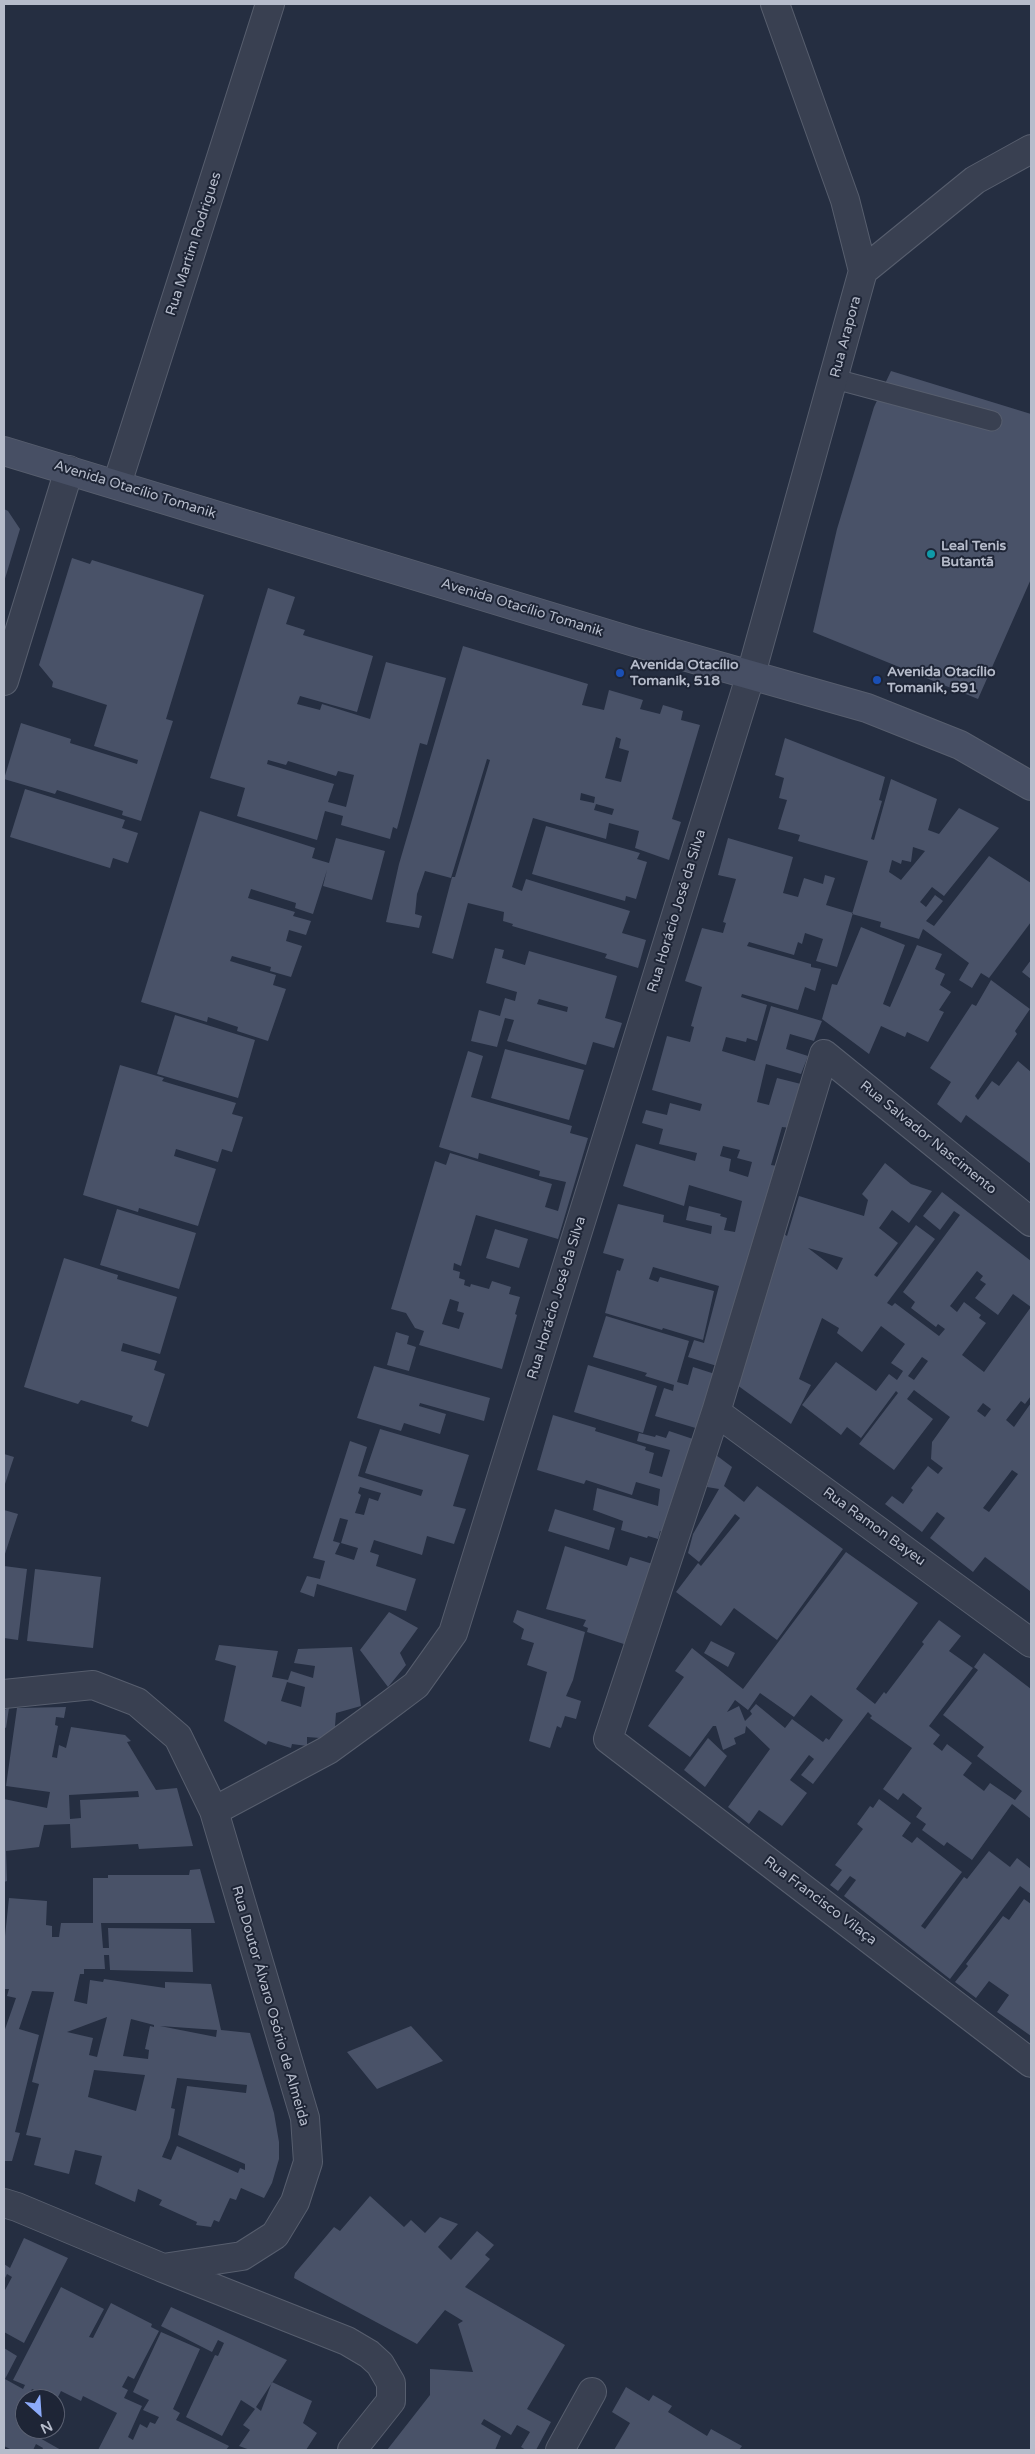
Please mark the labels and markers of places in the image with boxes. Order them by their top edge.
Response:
place label: Leal Tenis Butantã [941,538,1006,570]
marker: Leal Tenis Butantã [925,548,937,560]
place label: Avenida Otacílio Tomanik, 518 [630,657,739,690]
place label: Avenida Otacílio Tomanik, 591 [887,664,996,696]
marker: Avenida Otacílio Tomanik, 518 [614,667,626,679]
marker: Avenida Otacílio Tomanik, 591 [871,674,883,686]

